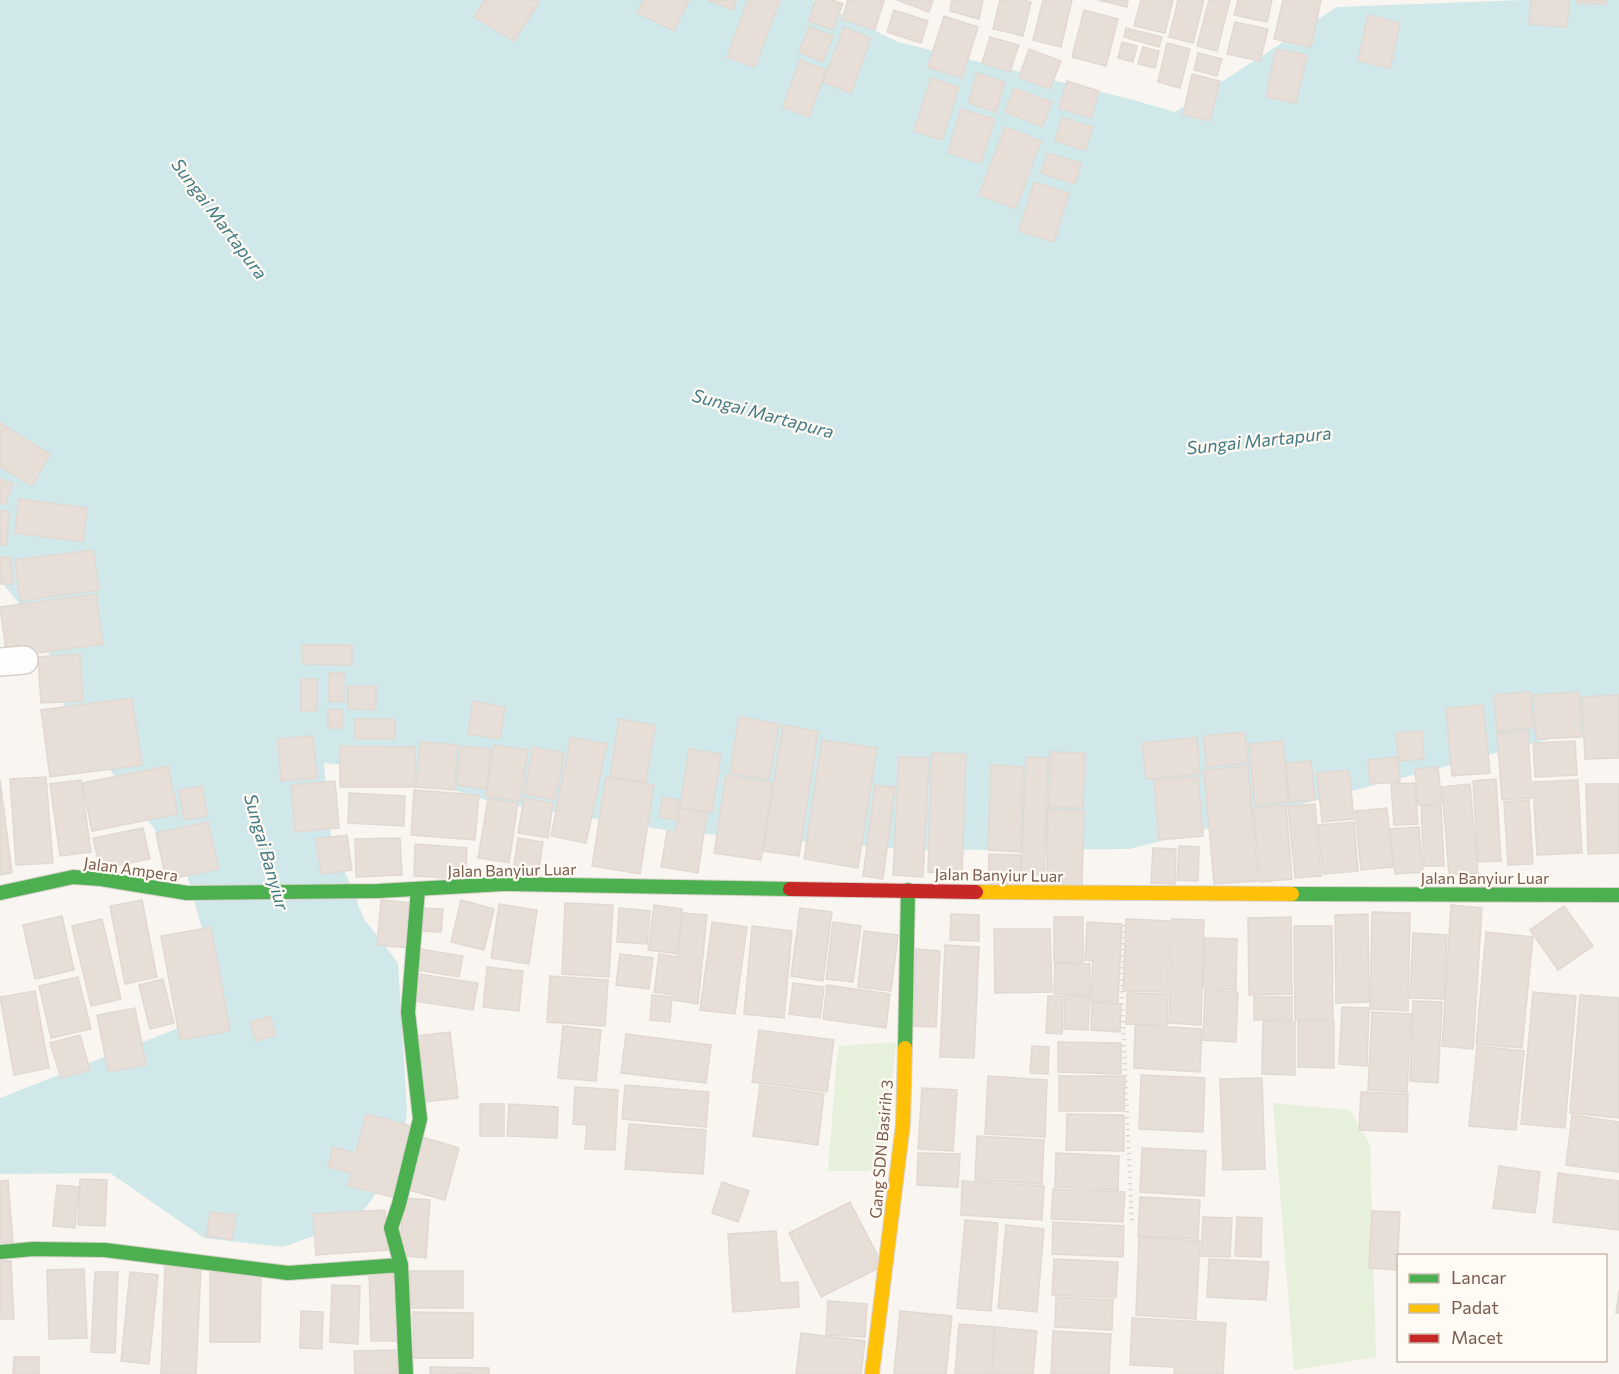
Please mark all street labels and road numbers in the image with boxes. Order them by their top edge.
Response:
street label: Jalan Ampera [83,852,180,885]
street label: Jalan Banyiur Luar [447,859,577,880]
street label: Jalan Banyiur Luar [934,864,1064,885]
street label: Jalan Banyiur Luar [1420,868,1550,887]
street label: Gang SDN Basirih 3 [865,1079,896,1219]

